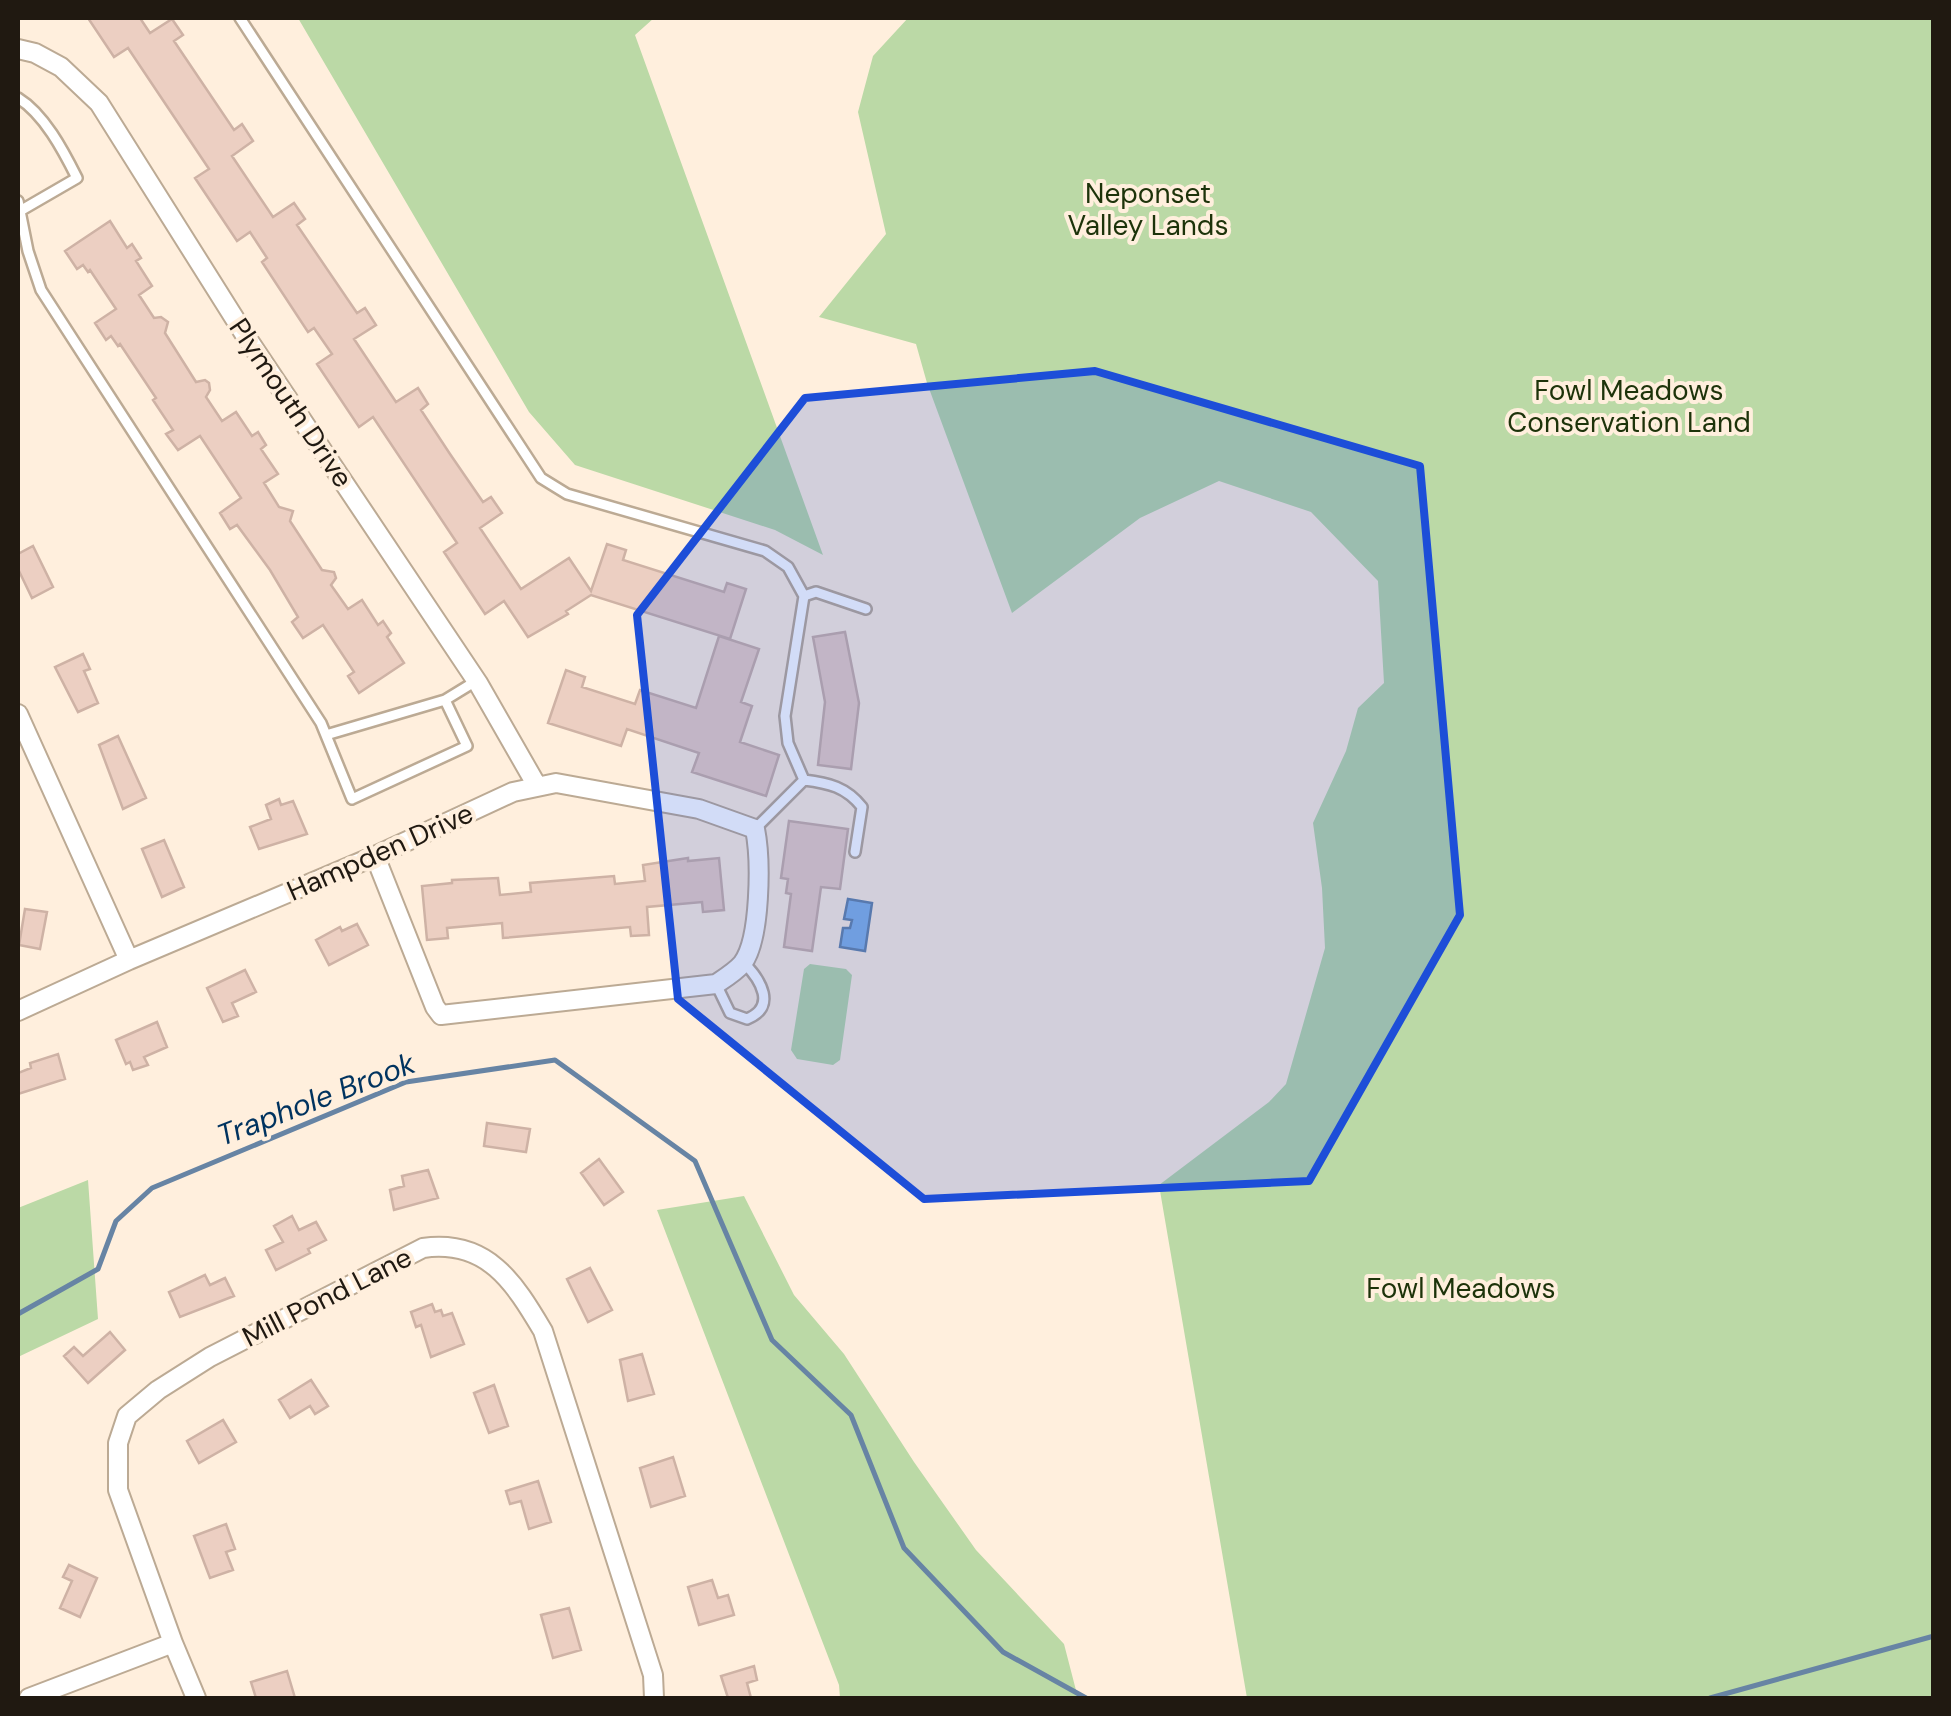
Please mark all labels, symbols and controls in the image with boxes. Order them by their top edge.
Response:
park label: Neponset Valley Lands [1068,175,1228,244]
street label: Plymouth Drive [221,311,361,495]
park label: Fowl Meadows Conservation Land [1507,372,1751,441]
street label: Hampden Drive [281,794,479,910]
water label: Traphole Brook [211,1043,421,1155]
street label: Mill Pond Lane [236,1238,418,1356]
park label: Fowl Meadows [1366,1270,1556,1307]

